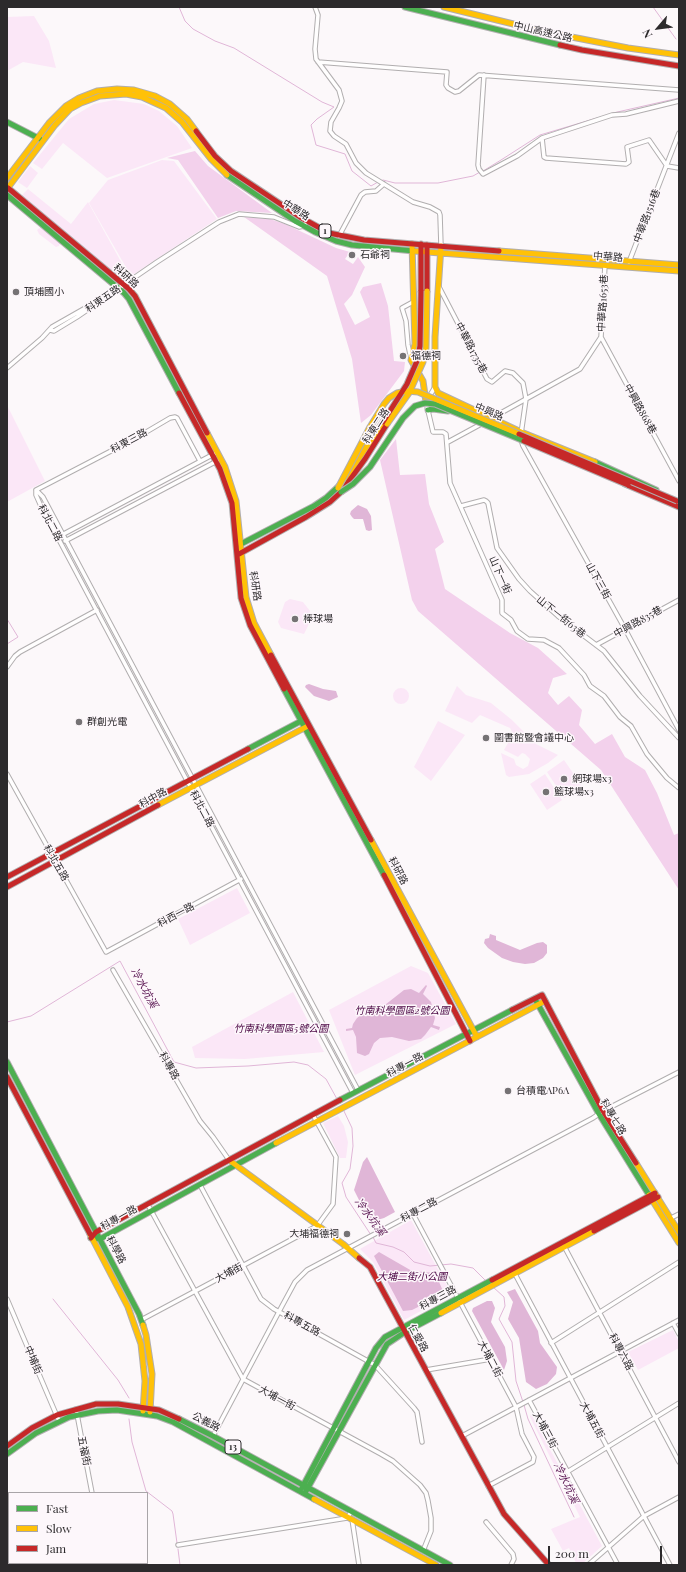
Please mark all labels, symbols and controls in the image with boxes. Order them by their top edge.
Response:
north arrow [638,8,678,48]
street label: 中山高速公路 [512,19,574,45]
text: N [638,27,655,41]
street label: 中華路1516巷 [631,187,663,245]
street label: 中華路 [280,197,312,223]
road number: 1 [319,224,331,238]
place label: 石爺祠 [360,249,390,261]
marker: 石爺祠 [347,250,357,260]
street label: 中華路 [593,250,623,264]
street label: 科研路 [111,262,141,290]
street label: 中華路1653巷 [596,274,610,332]
street label: 科東五路 [83,283,123,315]
place label: 頂埔國小 [24,286,64,298]
marker: 頂埔國小 [11,287,21,297]
street label: 中華路1735巷 [452,320,490,376]
place label: 福德祠 [411,350,441,362]
marker: 福德祠 [398,351,408,361]
street label: 中興路868巷 [621,382,659,436]
street label: 中興路 [473,401,505,423]
street label: 科東二路 [360,406,392,446]
street label: 科東三路 [109,426,149,456]
street label: 科北二路 [35,503,65,543]
street label: 山下一街 [486,554,514,596]
street label: 山下三街 [583,561,613,601]
street label: 科研路 [247,570,263,602]
street label: 山下一街63巷 [534,594,588,640]
street label: 中興路835巷 [612,604,664,640]
place label: 棒球場 [303,613,333,625]
marker: 棒球場 [290,614,300,624]
place label: 群創光電 [87,716,127,728]
marker: 群創光電 [74,717,84,727]
place label: 圖書館暨會議中心 [494,732,574,744]
marker: 圖書館暨會議中心 [481,733,491,743]
place label: 網球場x3 [572,773,612,785]
marker: 網球場x3 [559,774,569,784]
street label: 科中路 [137,785,169,811]
place label: 籃球場x3 [554,786,594,798]
marker: 籃球場x3 [541,787,551,797]
street label: 科北二路 [187,789,217,829]
street label: 科北五路 [41,843,71,883]
street label: 科研路 [386,855,410,887]
street label: 科西一路 [156,900,196,930]
water label: 冷水坑溪 [128,965,160,1011]
park label: 竹南科學園區2號公園 [354,1005,450,1017]
park label: 竹南科學園區5號公園 [234,1023,328,1035]
street label: 科專路 [156,1050,182,1082]
street label: 科專一路 [385,1050,425,1080]
place label: 台積電AP6A [516,1085,569,1097]
marker: 台積電AP6A [503,1086,513,1096]
street label: 科專七路 [598,1097,628,1137]
water label: 冷水坑溪 [352,1195,388,1239]
street label: 科專二路 [399,1195,439,1225]
street label: 科專一路 [99,1203,139,1233]
place label: 大埔福德祠 [289,1228,339,1240]
marker: 大埔福德祠 [342,1229,352,1239]
street label: 科學路 [104,1234,128,1266]
street label: 大埔街 [213,1261,245,1285]
park label: 大埔二街小公園 [377,1271,447,1283]
street label: 科專三路 [418,1283,458,1313]
street label: 科專五路 [282,1309,322,1339]
street label: 仁愛路 [405,1322,431,1354]
street label: 科專六路 [606,1332,636,1372]
street label: 大埔二街 [475,1339,505,1379]
street label: 中埔街 [22,1344,44,1376]
street label: 大埔一街 [257,1383,297,1413]
street label: 大埔五街 [577,1400,607,1440]
street label: 公義路 [190,1410,222,1434]
street label: 大埔三街 [530,1410,560,1450]
street label: 五福街 [75,1435,93,1467]
road number: 13 [225,1440,241,1454]
water label: 冷水坑溪 [551,1460,581,1506]
legend [8,1492,148,1564]
text: Fast [46,1500,68,1516]
text: Slow [46,1520,72,1536]
scale bar [550,1538,664,1564]
text: Jam [46,1540,66,1556]
text: 200 m [555,1545,589,1561]

